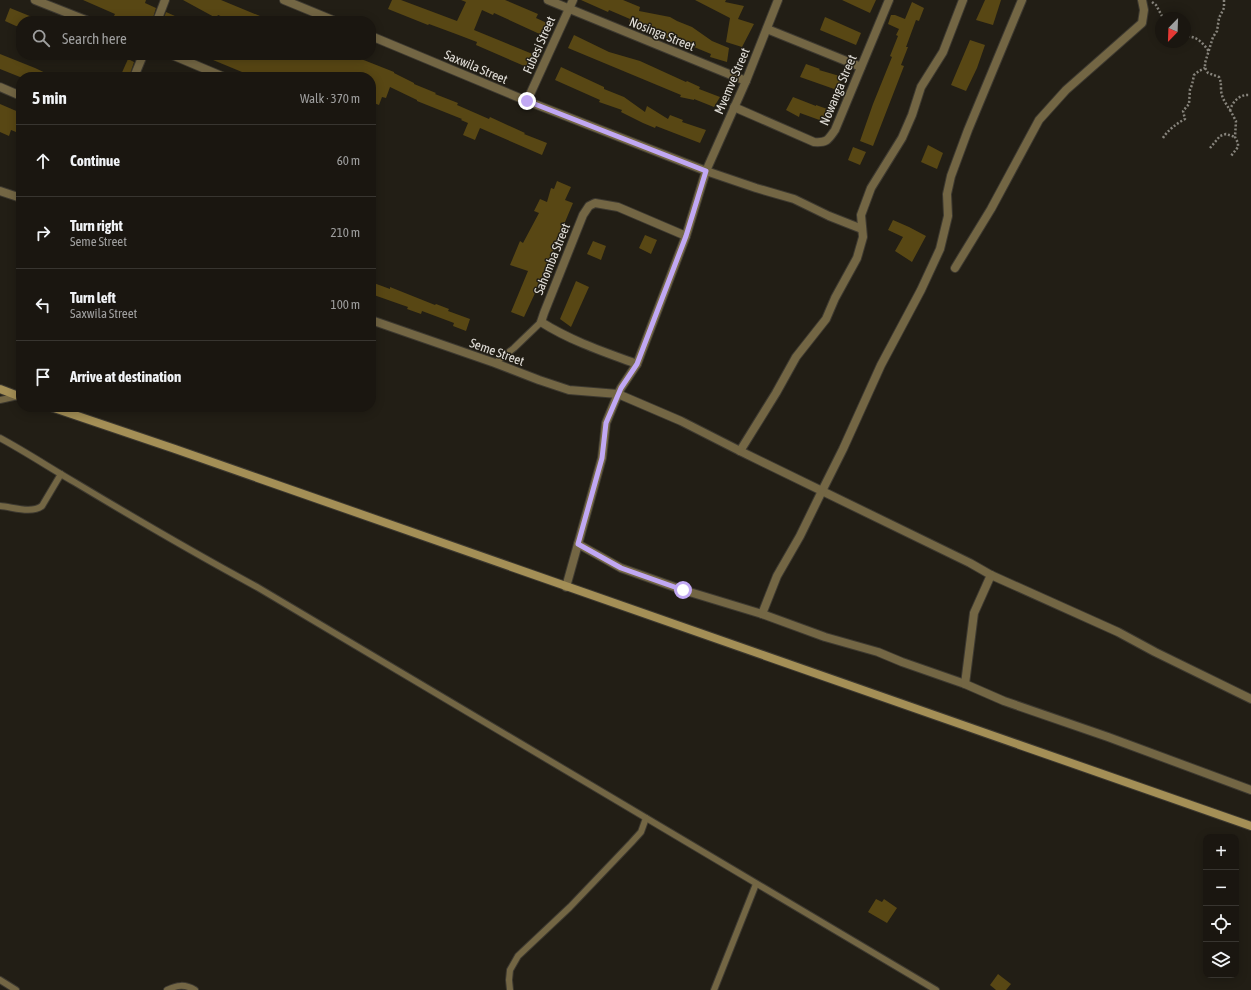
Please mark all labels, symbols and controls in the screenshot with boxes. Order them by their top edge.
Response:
north arrow [1155,12,1191,48]
street label: Fubesi Street [520,14,558,76]
street label: Nosinga Street [627,14,697,54]
search box [16,16,376,60]
icon: search [30,27,52,49]
text: Search here [62,30,127,47]
street label: Mvemve Street [711,45,753,116]
street label: Saxwila Street [442,47,510,87]
street label: Nowanga Street [816,52,860,128]
text: 5 min [32,88,67,108]
text: Walk · 370 m [300,91,360,106]
route end [518,92,536,110]
icon: ahead [32,150,54,172]
text: Continue [70,152,120,169]
text: 60 m [337,153,360,168]
text: Turn right [70,217,123,234]
street label: Sahomba Street [531,221,573,297]
icon: right [32,222,54,244]
text: 210 m [331,225,360,240]
text: Seme Street [70,234,127,249]
text: Turn left [70,289,116,306]
icon: left [32,294,54,316]
text: 100 m [331,297,360,312]
text: Saxwila Street [70,306,137,321]
street label: Seme Street [468,335,527,369]
icon: arrive [32,366,54,388]
text: Arrive at destination [70,368,181,385]
route start [674,581,692,599]
map controls [1203,834,1239,978]
button: + [1203,834,1239,870]
button: − [1203,870,1239,906]
button: locate [1203,906,1239,942]
button: layers [1203,942,1239,978]

